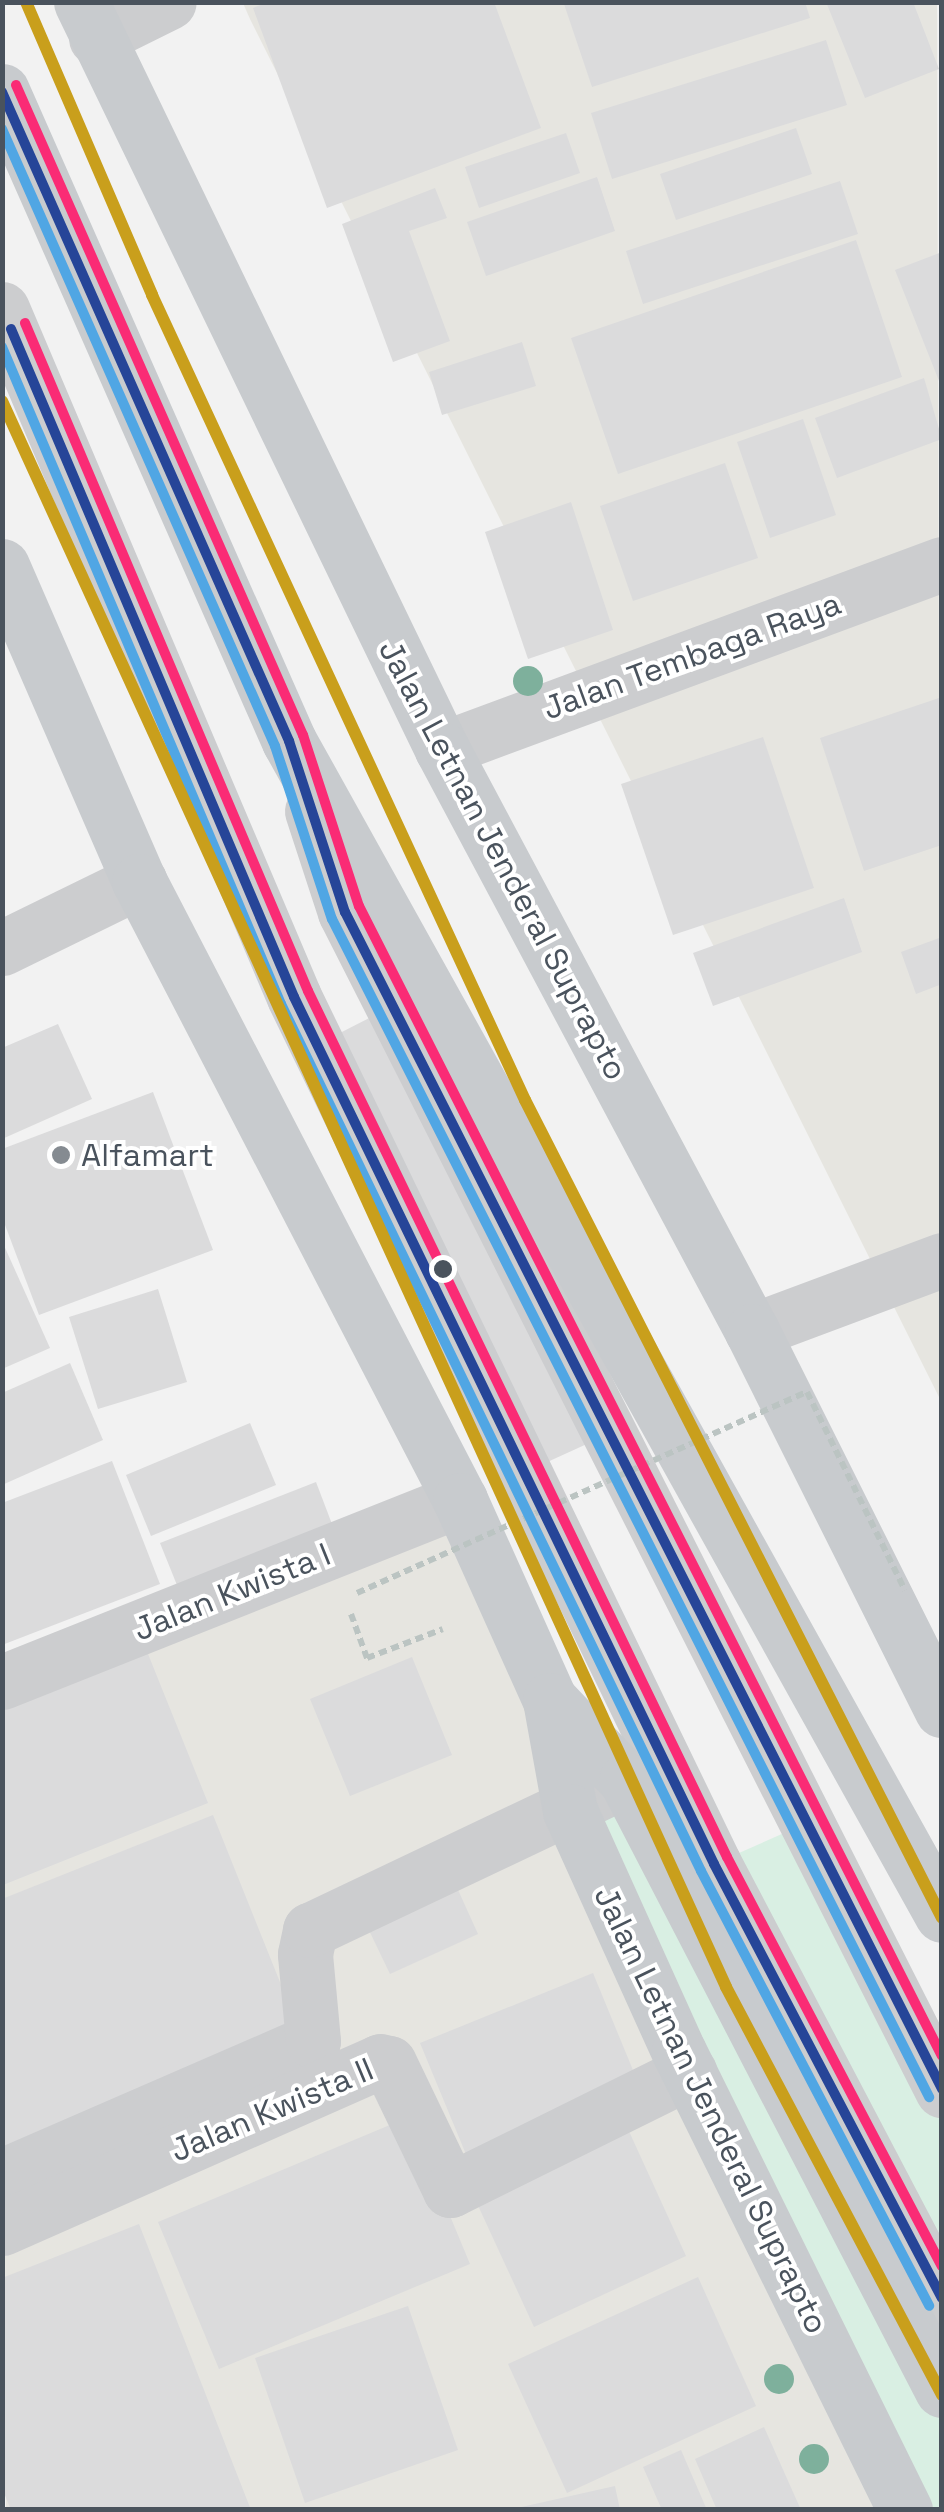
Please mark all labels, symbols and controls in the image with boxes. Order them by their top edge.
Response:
street label: Jalan Tembaga Raya [538,584,846,728]
street label: Jalan Letnan Jenderal Suprapto [370,633,636,1087]
place label: Alfamart [81,1136,214,1174]
marker: Alfamart [50,1144,72,1166]
unlabelled marker [433,1259,453,1279]
street label: Jalan Kwista I [128,1535,336,1649]
street label: Jalan Letnan Jenderal Suprapto [586,1880,836,2340]
street label: Jalan Kwista II [165,2050,379,2170]

